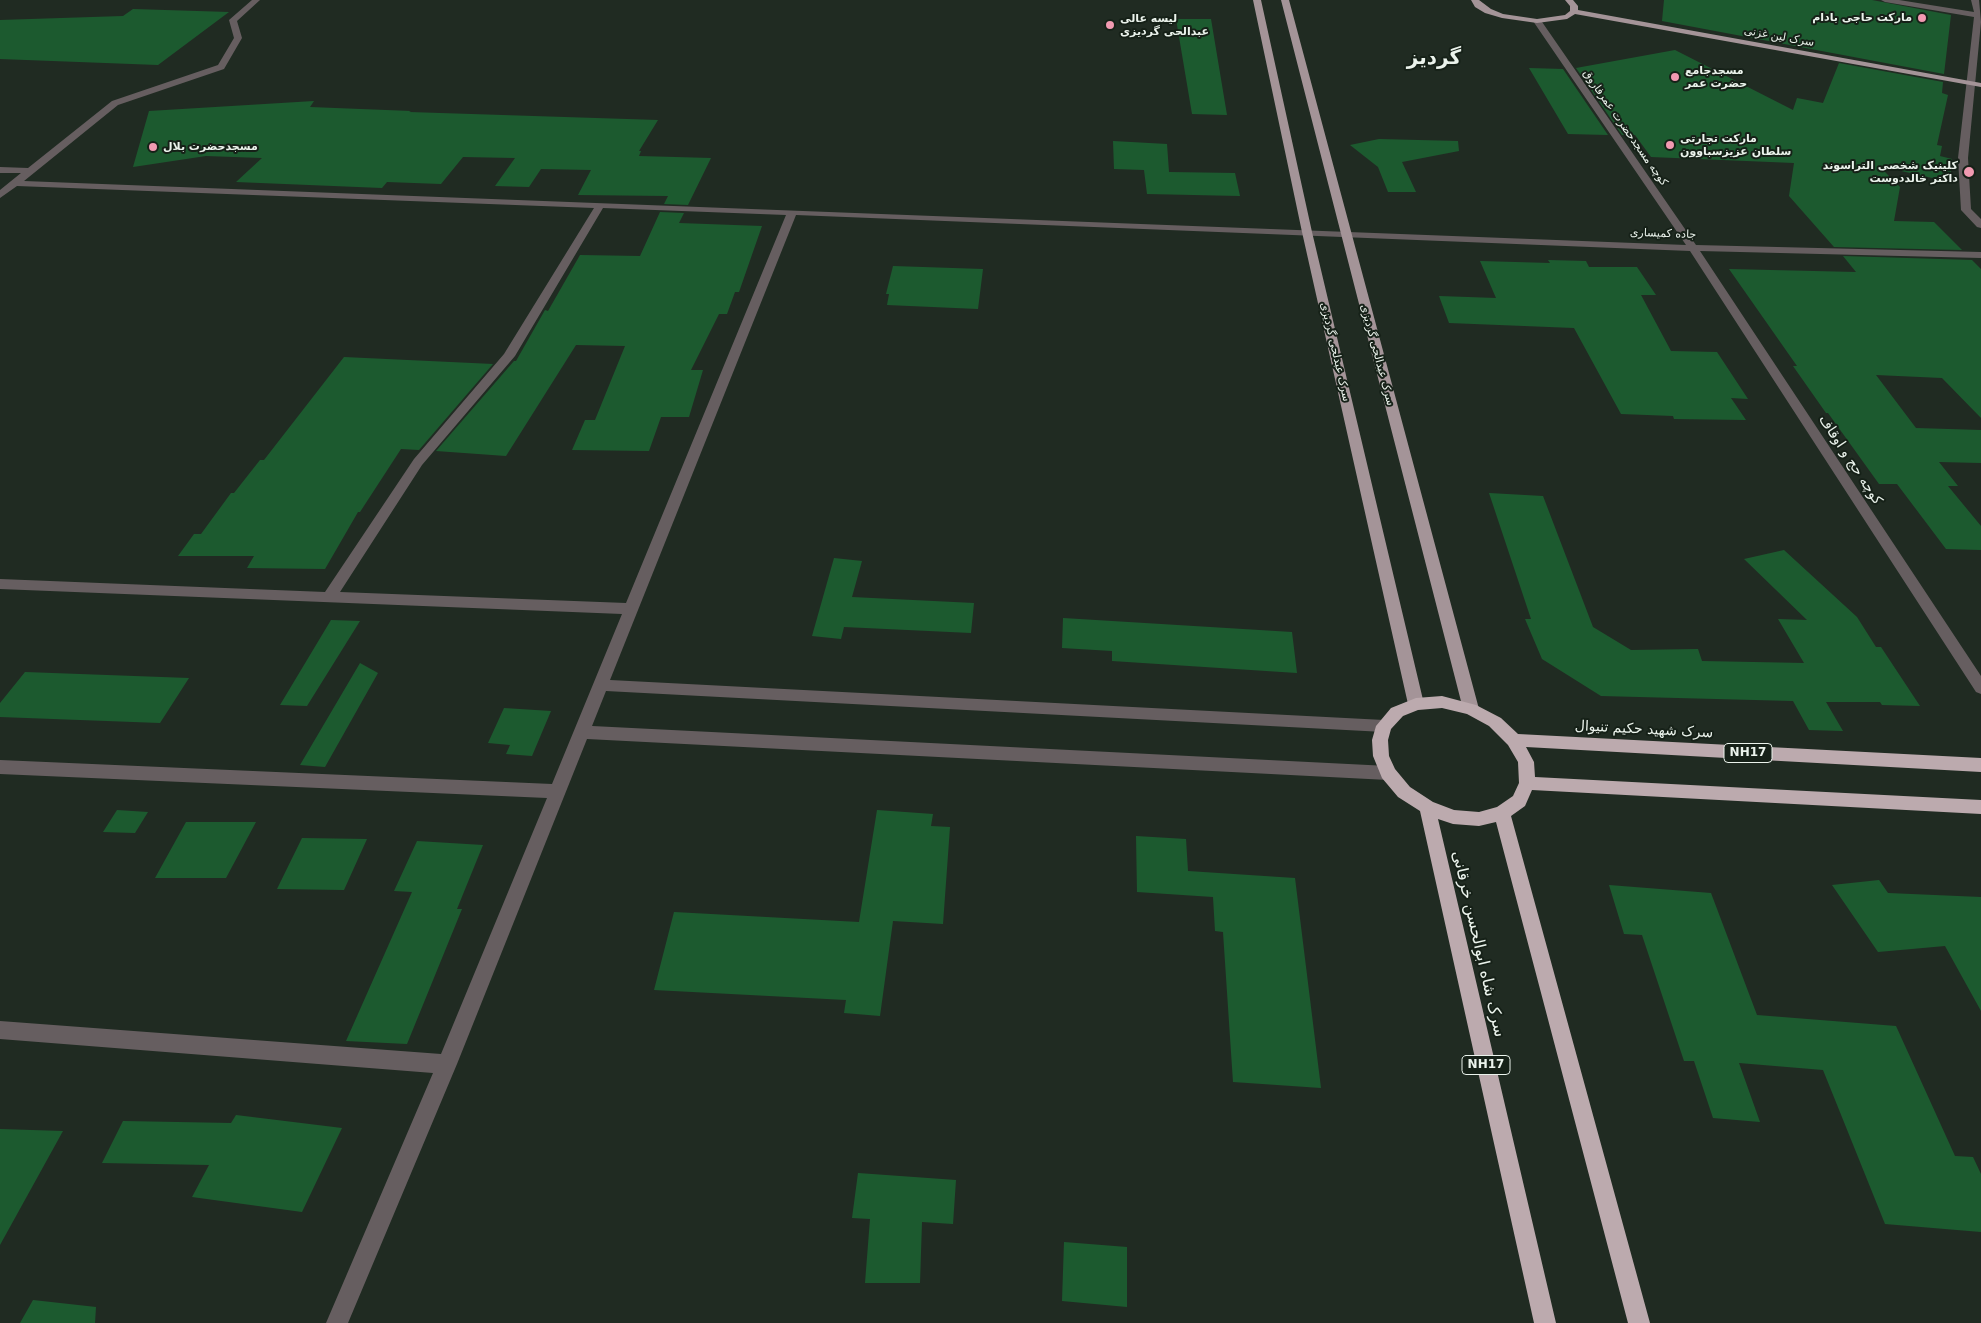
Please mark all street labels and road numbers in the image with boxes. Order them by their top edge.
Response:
street label: سرک لین غزنی [1743,24,1815,50]
street label: کوچه مسجدحضرت عمرفاروق [1580,67,1670,189]
street label: جاده کمیساری [1630,226,1696,242]
street label: سرک عبدلحی گردیزی [1317,301,1353,403]
street label: سرک عبدالحی گردیزی [1357,303,1397,407]
street label: کوچه حج و اوقاف [1815,412,1885,508]
street label: سرک شهید حکیم تنیوال [1574,718,1714,742]
road number: NH17 [1724,744,1772,762]
street label: سرک شاه ابوالحسن خرقانی [1447,849,1509,1039]
road number: NH17 [1462,1056,1510,1074]

